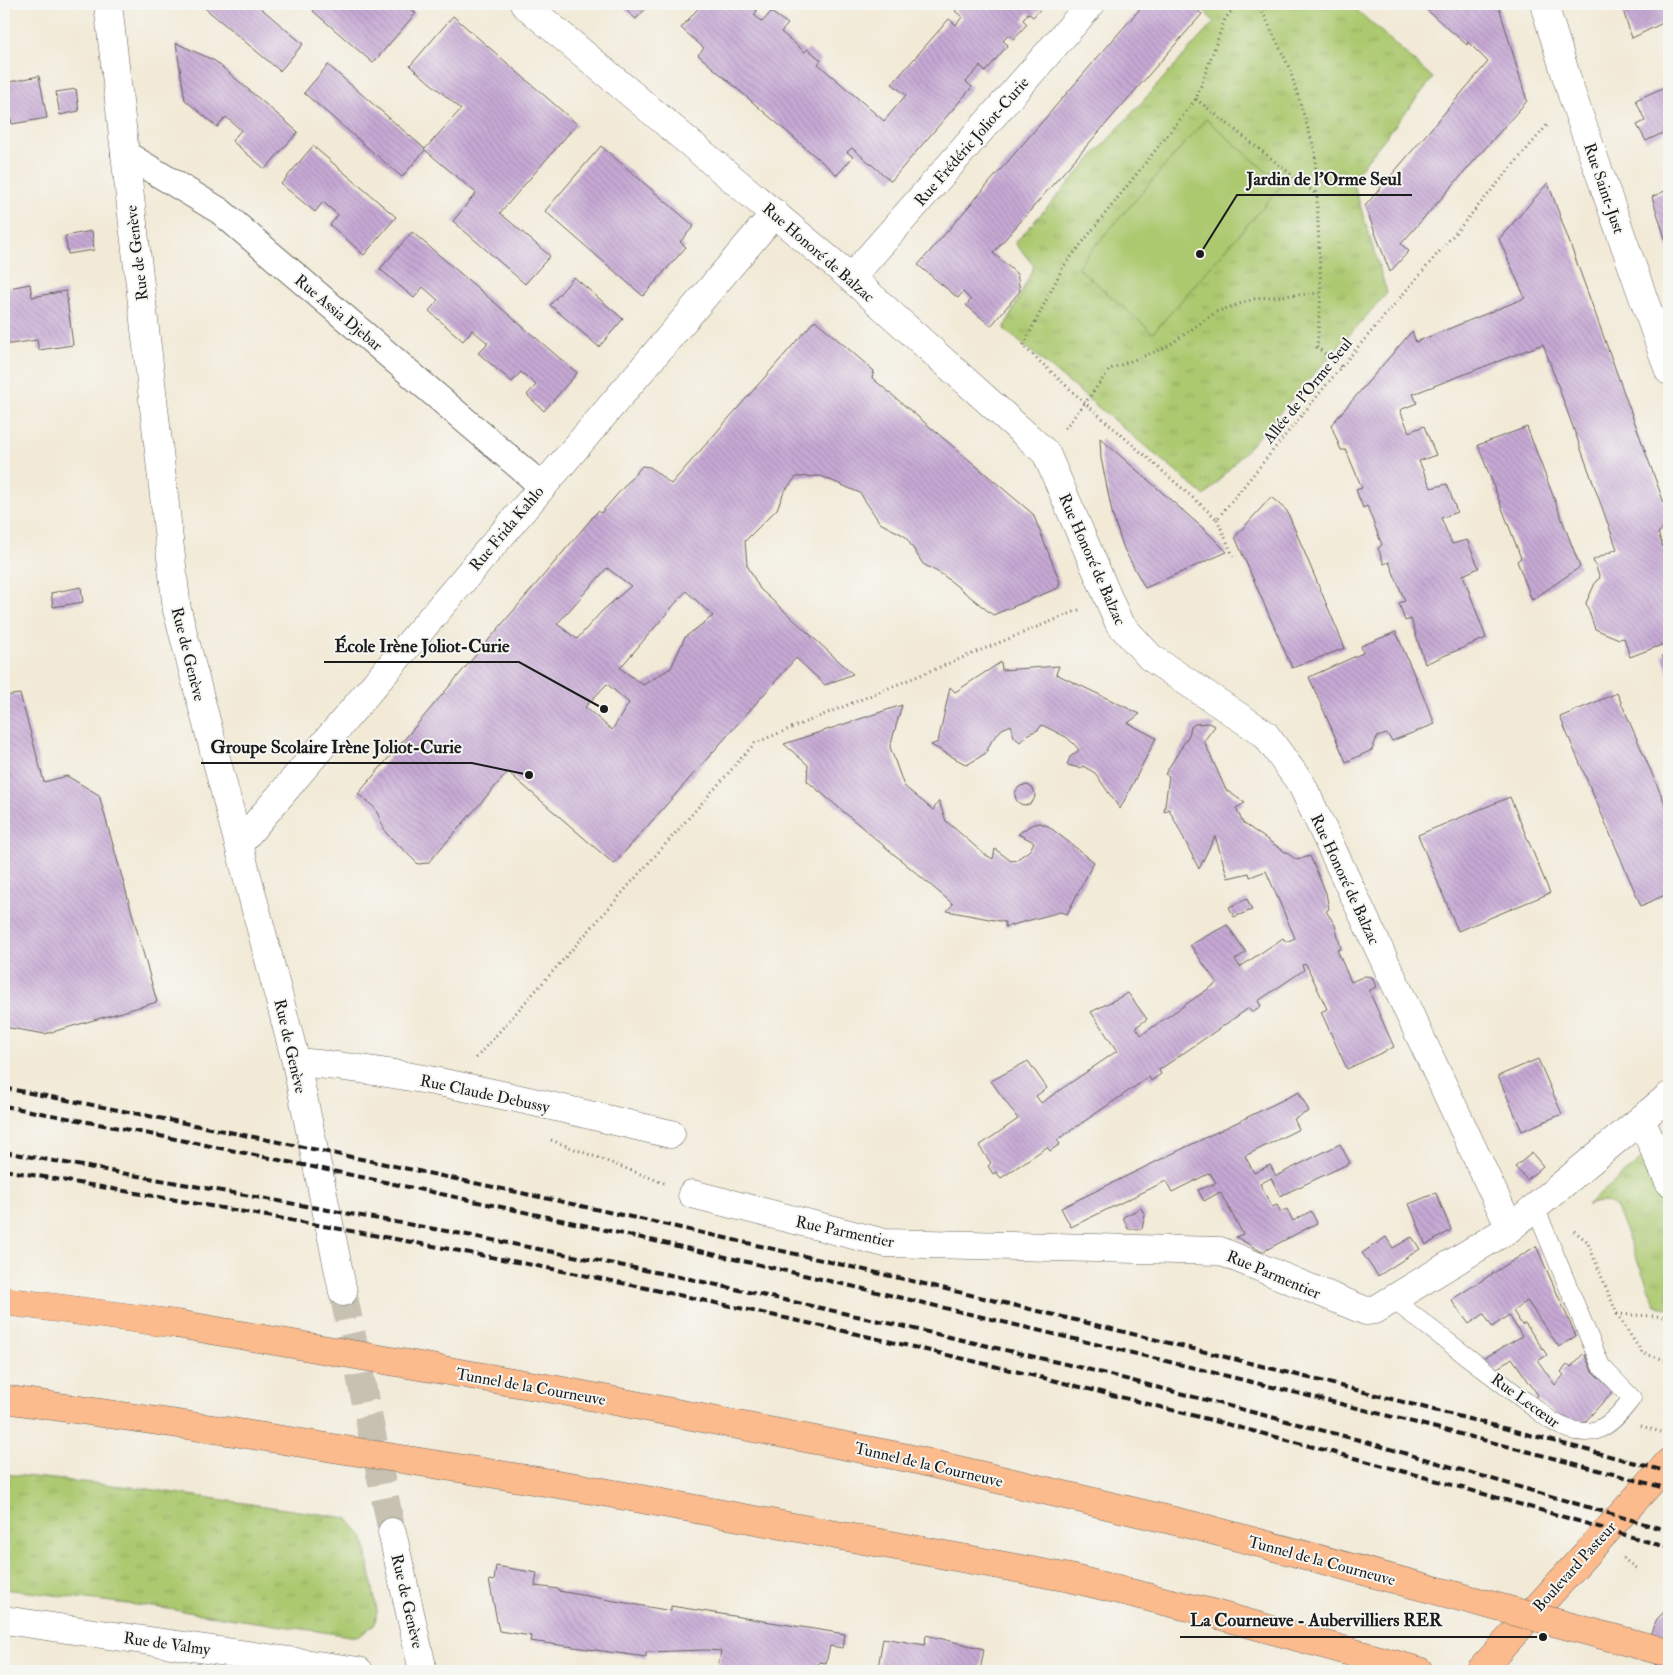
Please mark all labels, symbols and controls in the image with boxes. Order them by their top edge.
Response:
street label: Rue Frédéric Joliot-Curie [910,73,1034,211]
street label: Rue Saint-Just [1578,140,1629,237]
callout: Jardin de l'Orme Seul [1237,162,1412,195]
text: Jardin de l'Orme Seul [1246,168,1402,191]
street label: Rue Honoré de Balzac [758,199,879,307]
street label: Rue de Genève [121,204,153,302]
street label: Rue Assia Djebar [290,270,386,355]
street label: Allée de l'Orme Seul [1258,334,1357,448]
street label: Rue Frida Kahlo [465,482,548,575]
street label: Rue Honoré de Balzac [1054,490,1130,629]
street label: Rue de Genève [167,605,209,704]
callout: École Irène Joliot-Curie [324,629,519,662]
text: École Irène Joliot-Curie [335,634,510,658]
callout: Groupe Scolaire Irène Joliot-Curie [201,730,472,763]
text: Groupe Scolaire Irène Joliot-Curie [211,736,462,759]
street label: Rue Honoré de Balzac [1306,811,1384,948]
street label: Rue de Genève [269,997,311,1096]
street label: Rue Claude Debussy [418,1070,552,1118]
street label: Rue Parmentier [794,1212,896,1252]
street label: Rue Parmentier [1224,1246,1324,1304]
street label: Tunnel de la Courneuve [455,1364,607,1410]
street label: Rue Lecœur [1487,1369,1564,1433]
street label: Tunnel de la Courneuve [853,1438,1005,1492]
street label: Boulevard Pasteur [1529,1517,1621,1616]
street label: Tunnel de la Courneuve [1246,1532,1398,1590]
street label: Rue de Genève [386,1552,428,1651]
callout: La Courneuve - Aubervilliers RER [1180,1604,1452,1637]
text: La Courneuve - Aubervilliers RER [1190,1609,1443,1632]
street label: Rue de Valmy [122,1628,212,1660]

